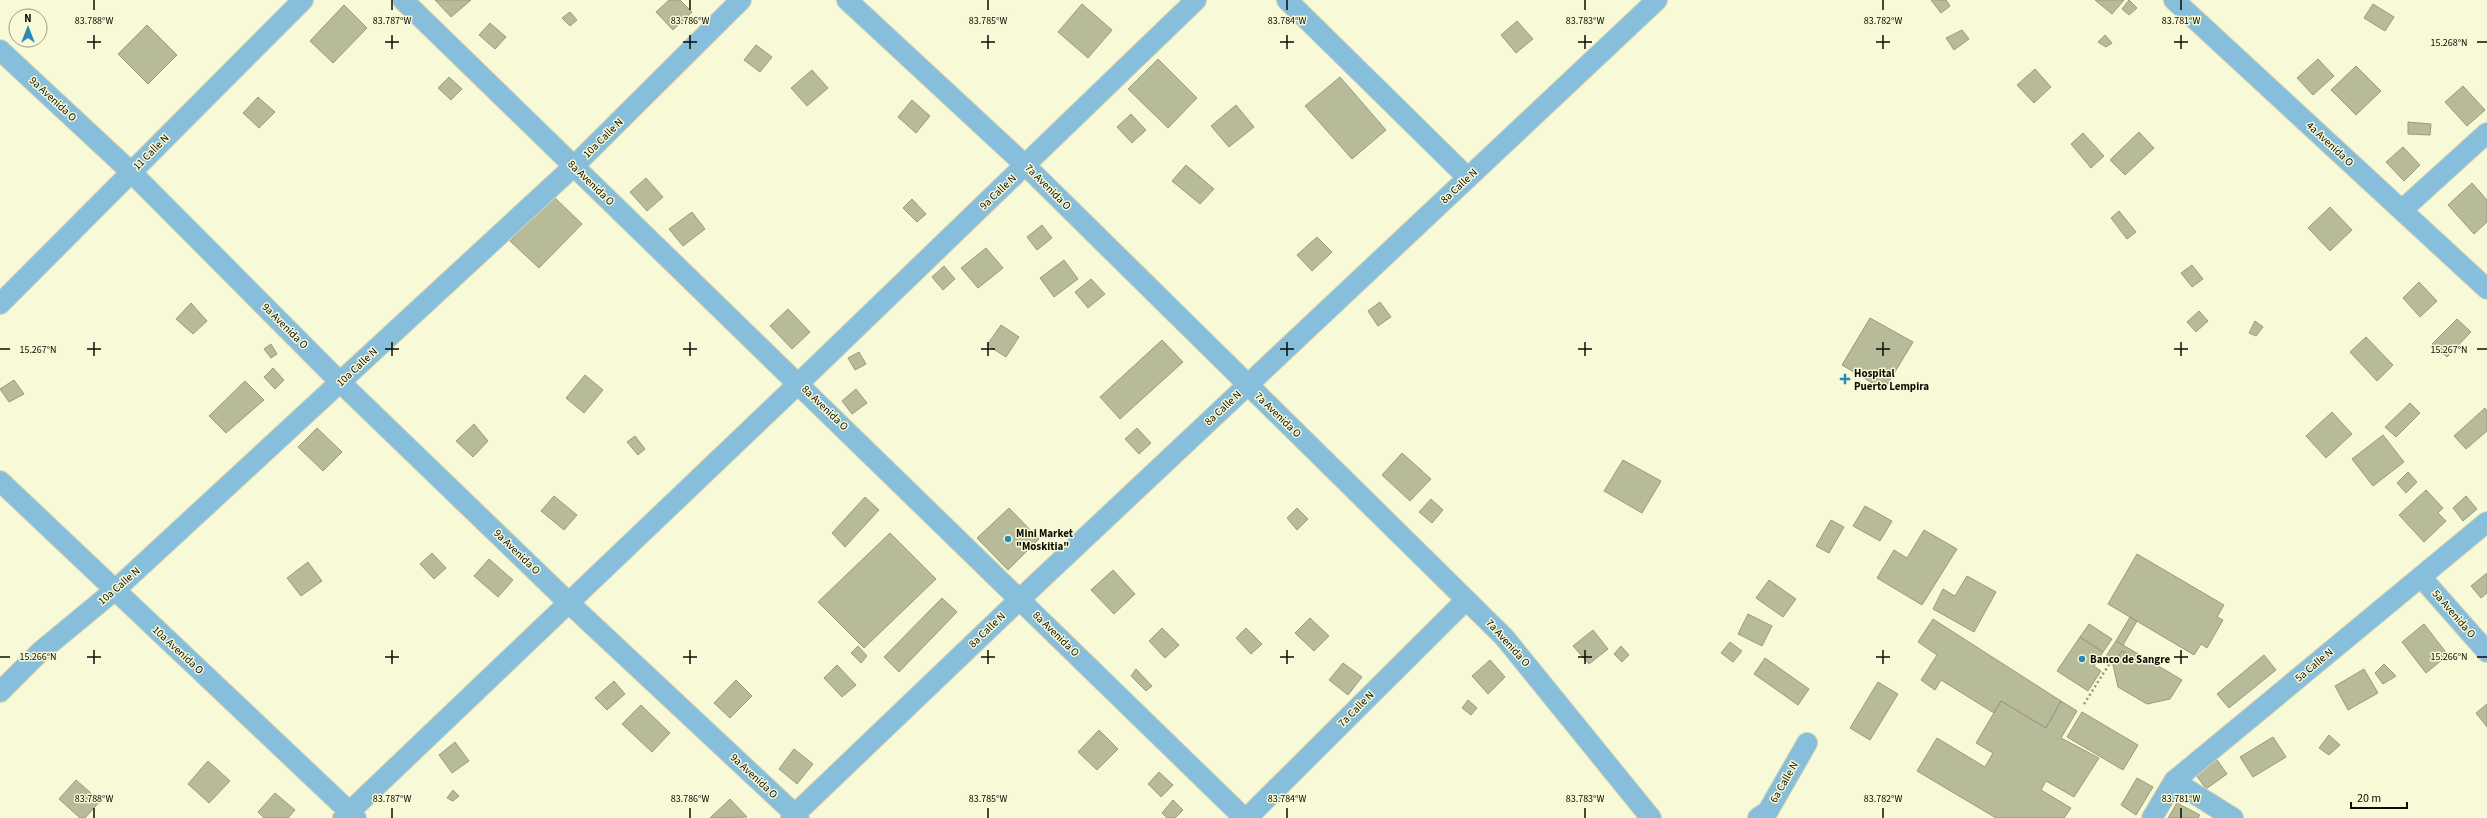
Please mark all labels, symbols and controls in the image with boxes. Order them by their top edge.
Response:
north arrow [8,8,48,48]
text: N [24,11,32,26]
text: 83.788°W [75,14,113,28]
text: 83.787°W [373,14,411,28]
text: 83.786°W [671,14,709,28]
text: 83.785°W [969,14,1007,28]
text: 83.784°W [1268,14,1306,28]
text: 83.783°W [1566,14,1604,28]
text: 83.782°W [1864,14,1902,28]
text: 83.781°W [2162,14,2200,28]
text: 15.268°N [2430,36,2468,50]
street label: 9a Avenida O [26,73,80,125]
street label: 10a Calle N [580,115,626,161]
street label: 4a Avenida O [2303,118,2357,170]
street label: 11 Calle N [130,131,172,173]
street label: 8a Avenida O [564,157,618,209]
street label: 7a Avenida O [1022,161,1074,213]
street label: 8a Calle N [1437,165,1481,207]
street label: 9a Calle N [976,171,1020,213]
street label: 9a Avenida O [259,300,311,352]
text: 15.267°N [19,343,57,357]
text: 15.267°N [2430,343,2468,357]
street label: 10a Calle N [333,344,381,390]
place label: Hospital Puerto Lempira [1854,366,1929,394]
marker: Hospital Puerto Lempira [1839,373,1851,385]
street label: 8a Avenida O [798,382,852,434]
street label: 8a Calle N [1201,387,1245,429]
street label: 7a Avenida O [1251,389,1305,441]
street label: 9a Avenida O [490,526,544,578]
place label: Mini Market "Moskitia" [1016,526,1074,554]
marker: Mini Market "Moskitia" [1003,534,1013,544]
street label: 10a Calle N [95,564,143,608]
street label: 5a Avenida O [2429,587,2479,641]
street label: 8a Avenida O [1029,608,1083,660]
street label: 8a Calle N [965,609,1009,651]
street label: 7a Avenida O [1483,616,1533,670]
street label: 10a Avenida O [149,622,207,678]
street label: 5a Calle N [2292,645,2336,685]
text: 15.266°N [19,650,57,664]
text: 15.266°N [2430,650,2468,664]
place label: Banco de Sangre [2090,652,2170,667]
marker: Banco de Sangre [2077,654,2087,664]
street label: 7a Calle N [1335,688,1377,730]
street label: 9a Avenida O [727,750,781,802]
street label: 6a Calle N [1766,759,1802,805]
scale bar [2351,784,2407,810]
text: 20 m [2357,790,2381,807]
text: 83.788°W [75,792,113,806]
text: 83.787°W [373,792,411,806]
text: 83.786°W [671,792,709,806]
text: 83.785°W [969,792,1007,806]
text: 83.784°W [1268,792,1306,806]
text: 83.783°W [1566,792,1604,806]
text: 83.782°W [1864,792,1902,806]
text: 83.781°W [2162,792,2200,806]

